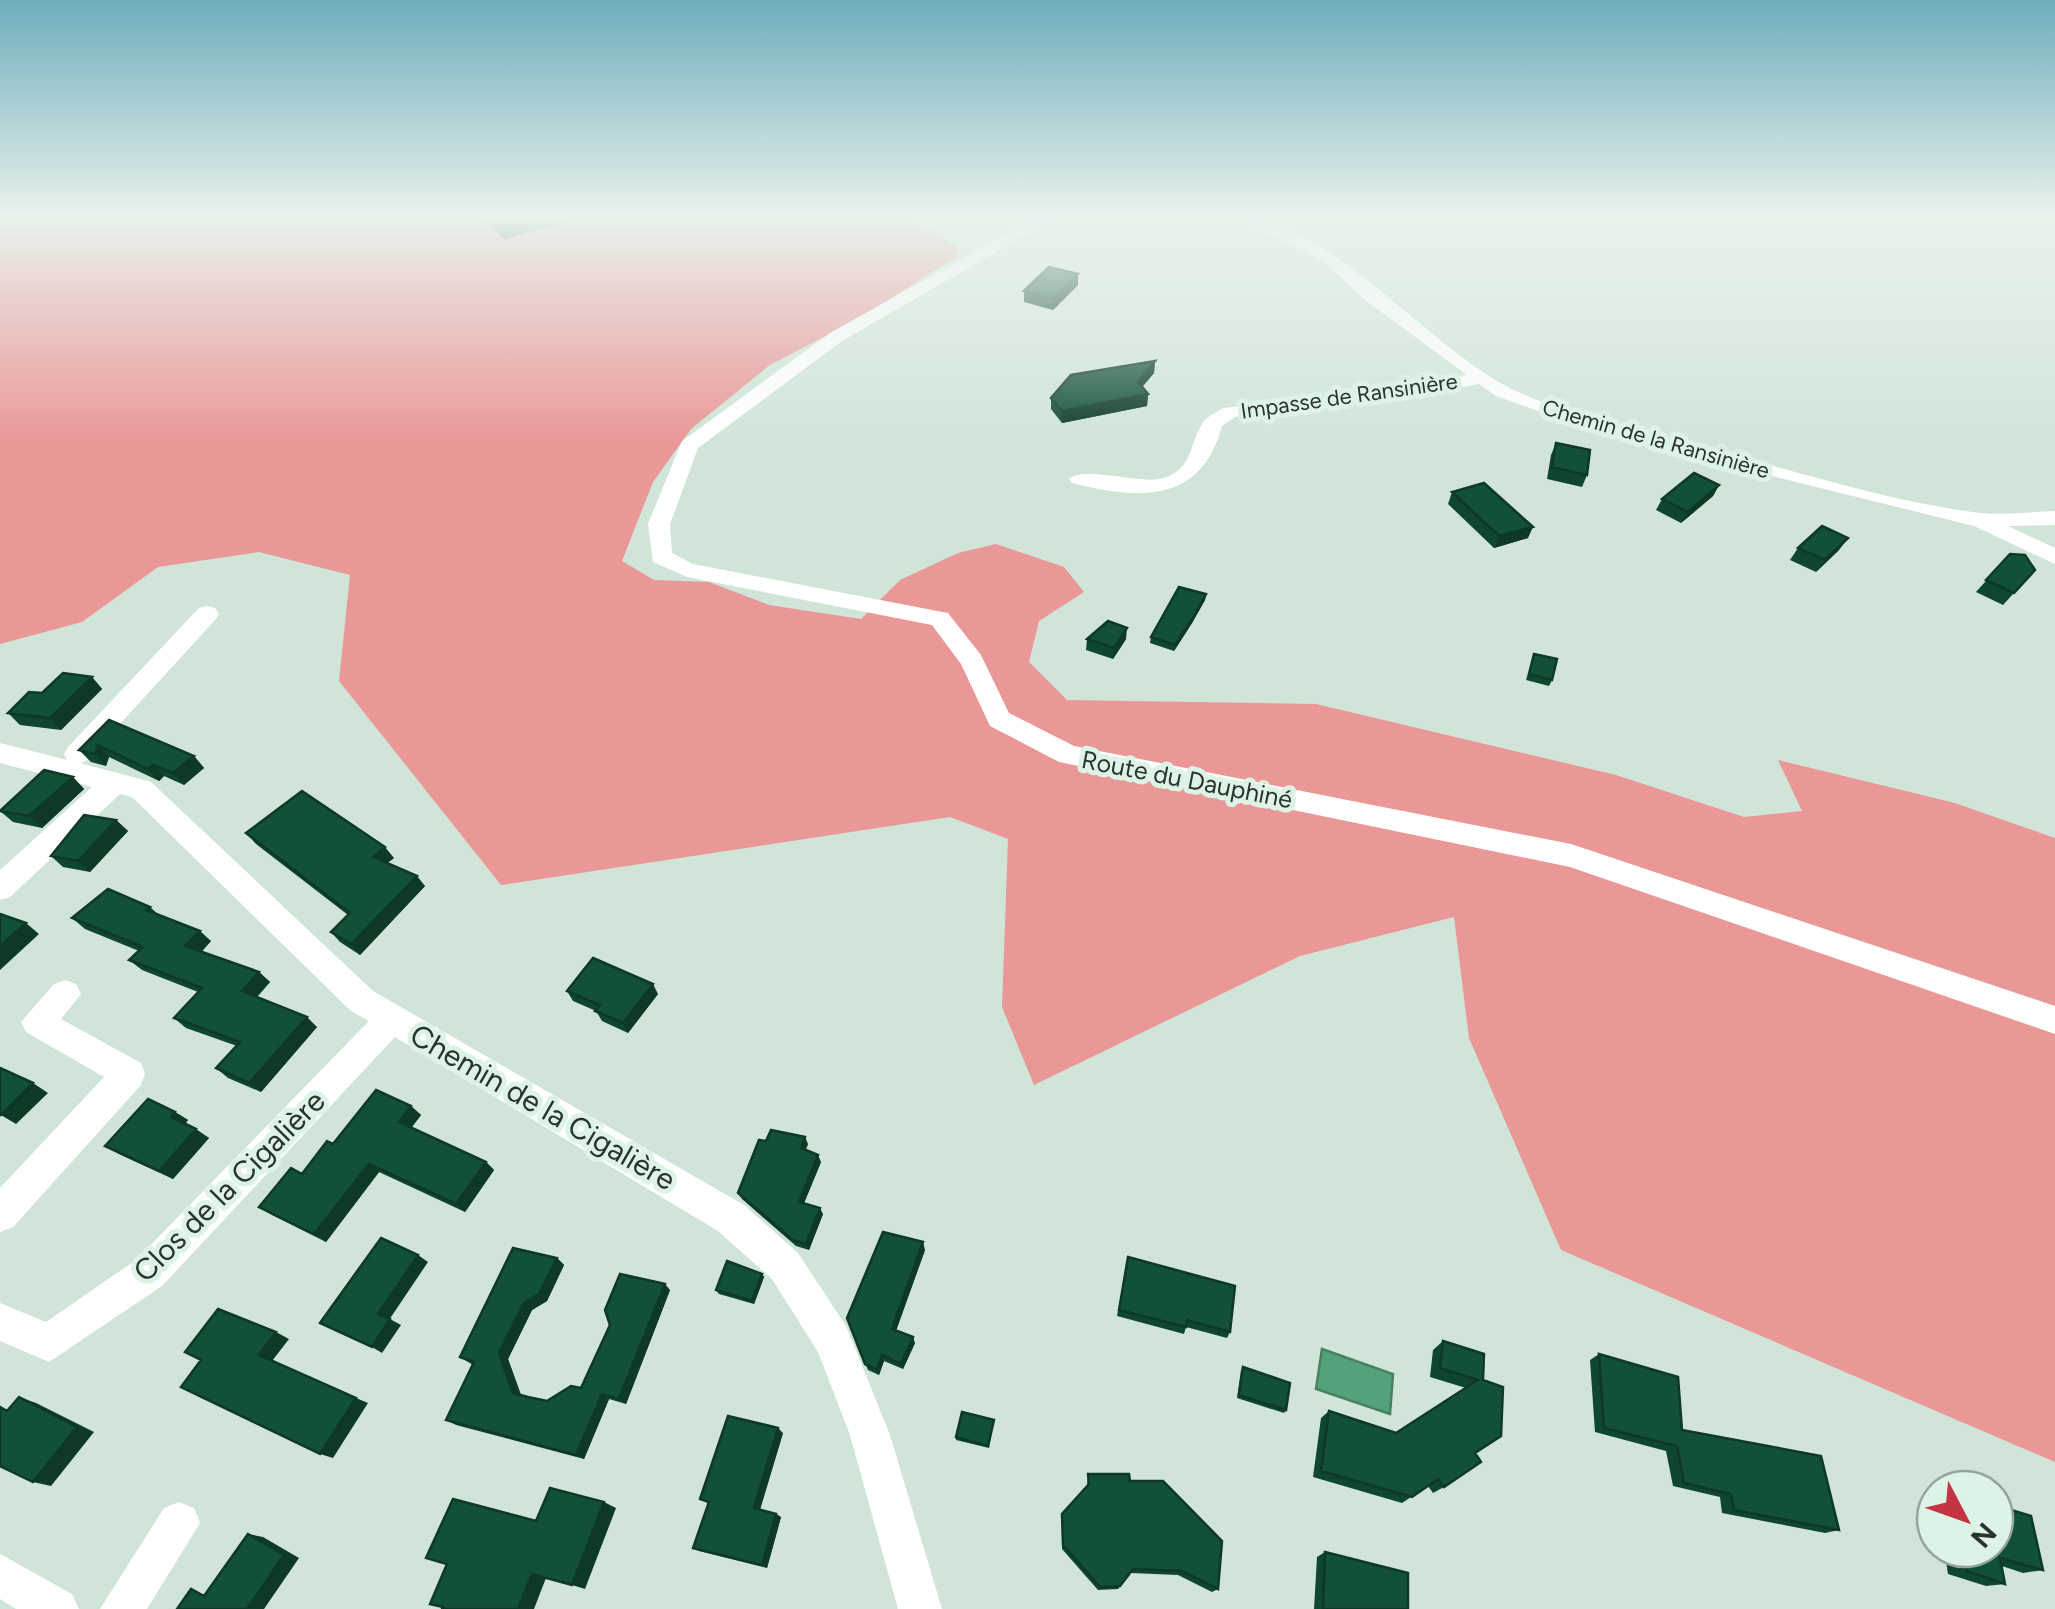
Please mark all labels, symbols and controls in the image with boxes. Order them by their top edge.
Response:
street label: Impasse de Ransinière [1239,367,1459,425]
street label: Chemin de la Ransinière [1539,394,1773,484]
street label: Route du Dauphiné [1079,744,1295,814]
street label: Chemin de la Cigalière [404,1016,682,1198]
street label: Clos de la Cigalière [126,1083,332,1289]
north arrow [1915,1469,2015,1569]
text: N [1964,1516,2004,1555]

